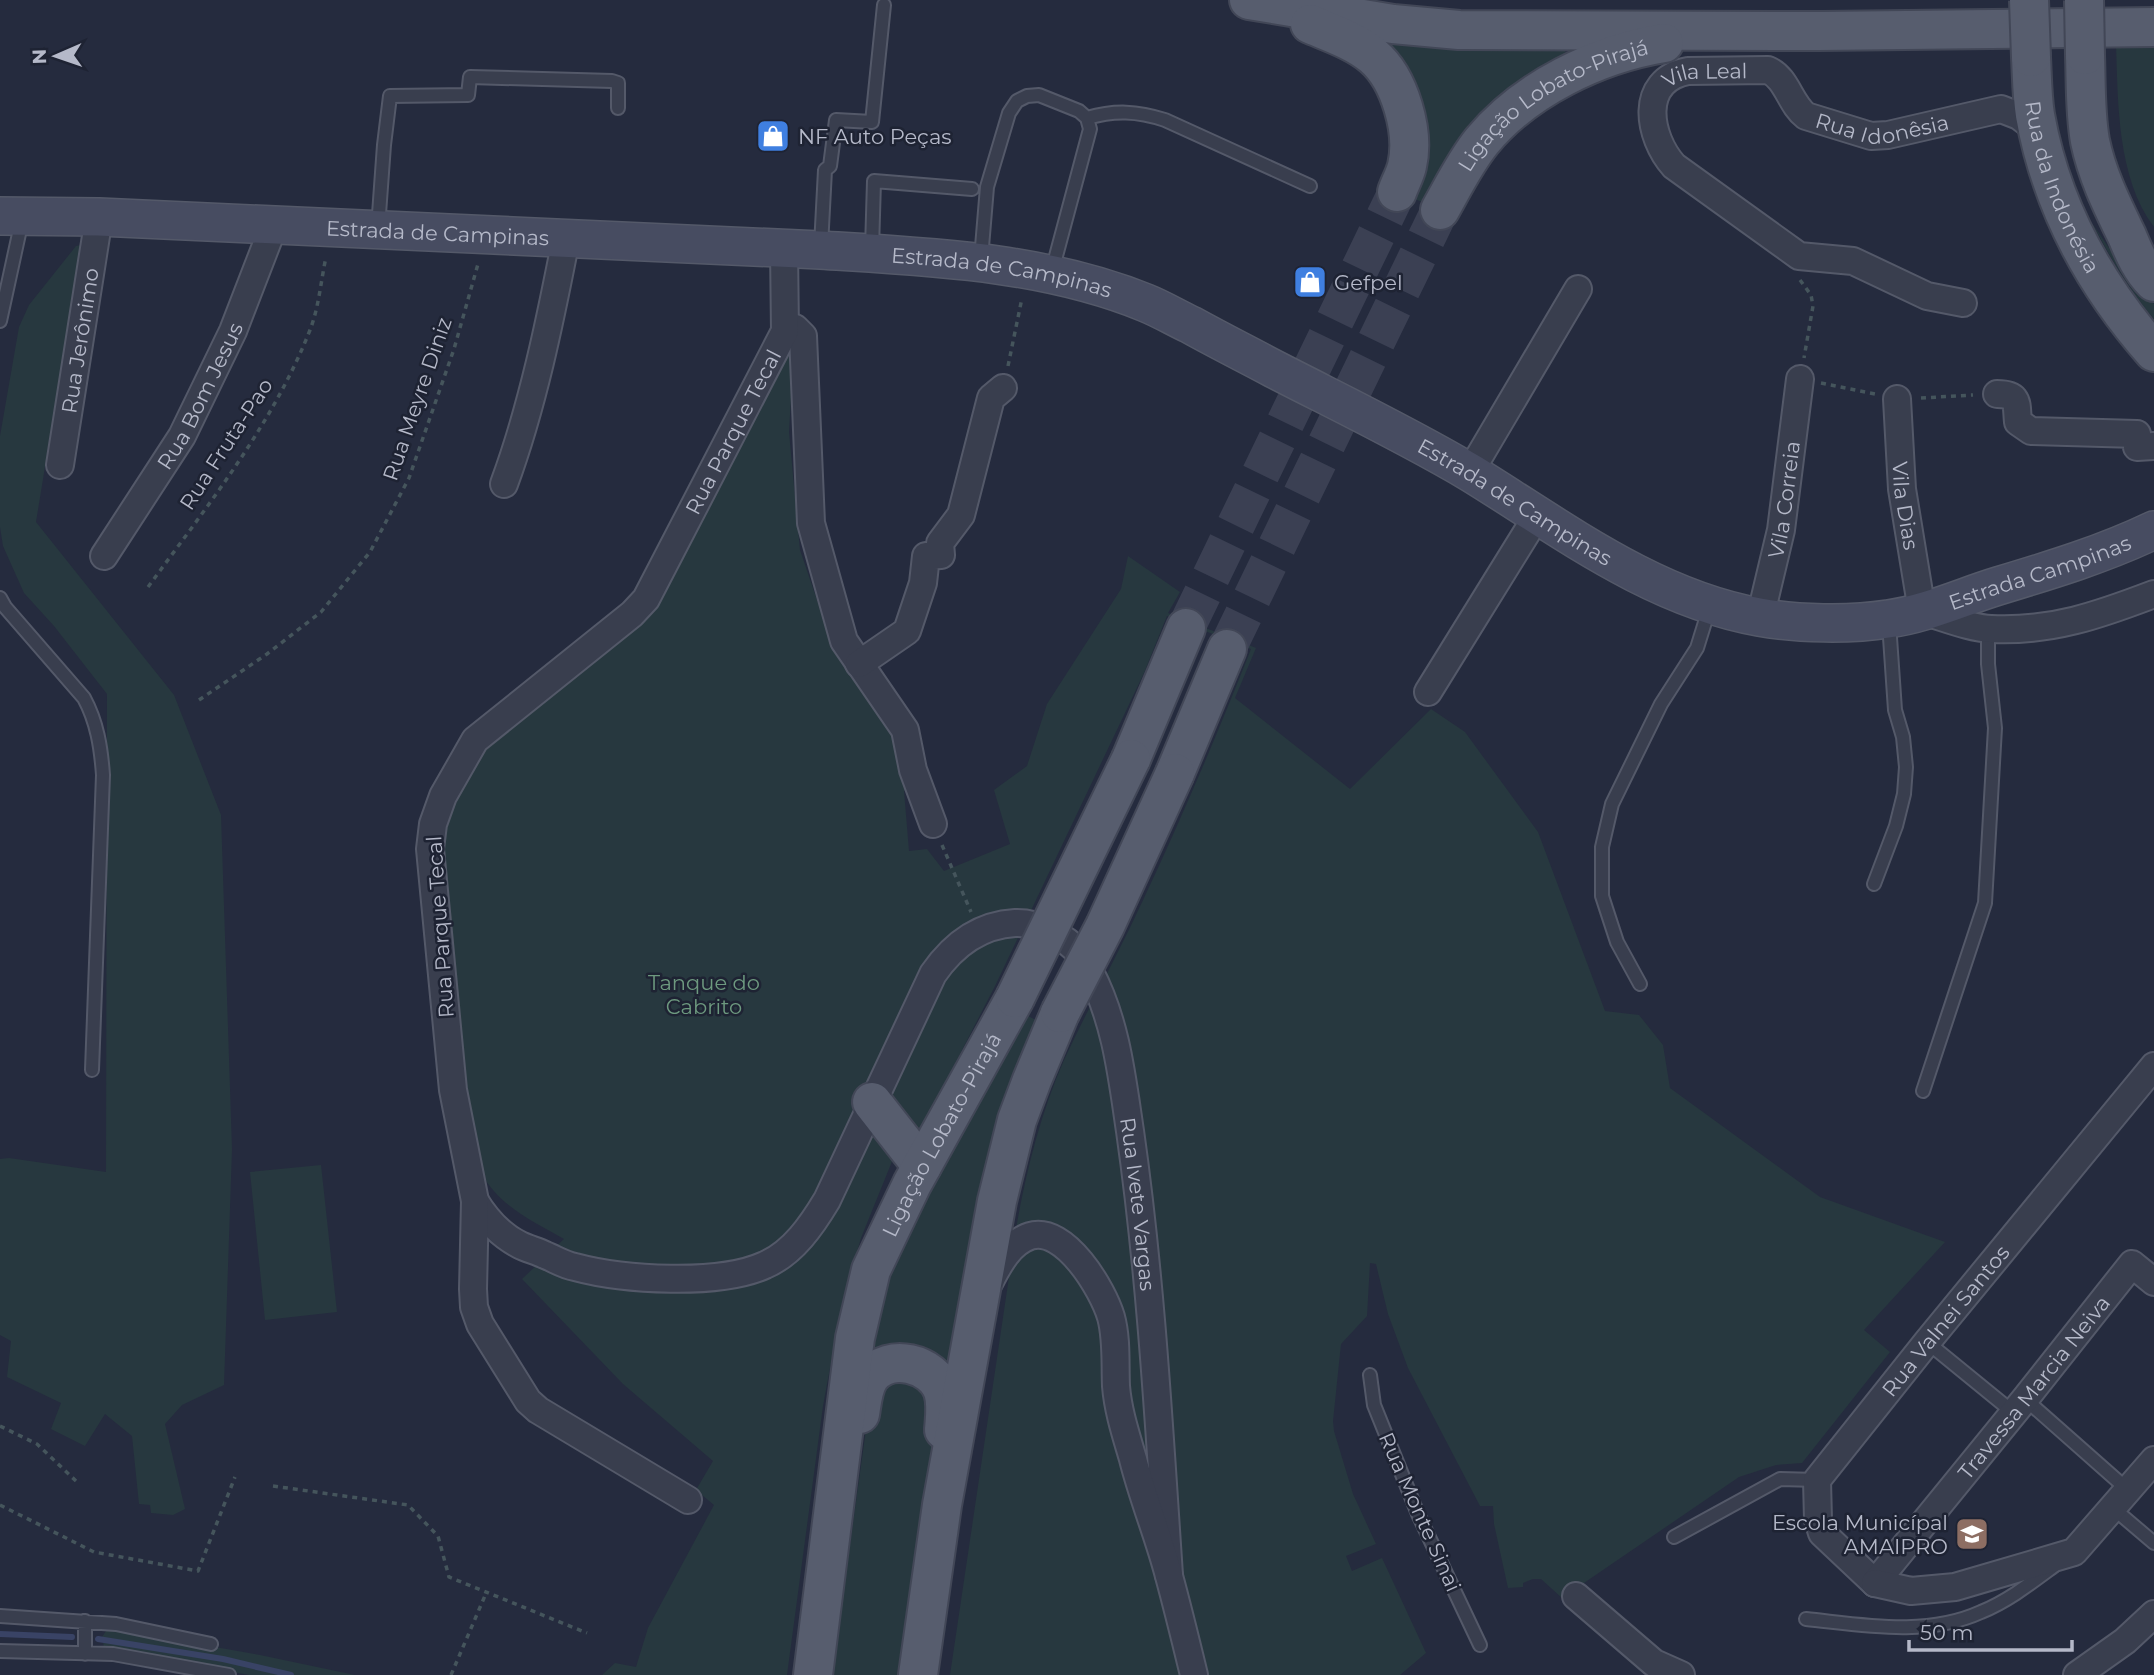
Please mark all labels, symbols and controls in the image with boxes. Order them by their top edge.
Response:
north arrow [21,21,91,91]
street label: Ligação Lobato-Pirajá [1452,34,1651,176]
text: N [28,48,51,65]
street label: Vila Leal [1657,58,1748,92]
street label: Rua da Indonésia [2021,99,2105,278]
street label: Rua Idonêsia [1813,107,1951,149]
shop icon: NF Auto Peças [754,117,792,155]
place label: NF Auto Peças [798,124,952,149]
street label: Estrada de Campinas [325,215,550,250]
street label: Estrada de Campinas [890,242,1115,302]
shop icon: Gefpel [1291,263,1329,301]
street label: Rua Jerônimo [56,266,103,415]
place label: Gefpel [1334,270,1403,295]
street label: Rua Meyre Diniz [377,314,457,484]
street label: Rua Bom Jesus [151,319,248,474]
street label: Rua Parque Tecal [680,345,786,519]
street label: Rua Fruta-Pao [174,374,278,514]
street label: Estrada de Campinas [1414,433,1617,571]
street label: Vila Correia [1762,439,1805,561]
street label: Vila Dias [1888,461,1924,552]
street label: Estrada Campinas [1945,529,2135,615]
street label: Rua Parque Tecal [421,835,459,1019]
park label: Tanque do Cabrito [648,970,760,1019]
street label: Ligação Lobato-Pirajá [876,1028,1006,1241]
street label: Rua Ivete Vargas [1116,1116,1161,1292]
street label: Rua Valnei Santos [1876,1240,2014,1401]
street label: Travessa Marcia Neiva [1952,1290,2115,1484]
street label: Rua Monte Sinai [1374,1428,1466,1596]
place label: Escola Municípal AMAIPRO [1772,1510,1948,1559]
school or university icon: Escola Municípal AMAIPRO [1953,1515,1991,1553]
scale bar [1909,1608,2072,1652]
text: 50 m [1920,1620,1974,1645]

